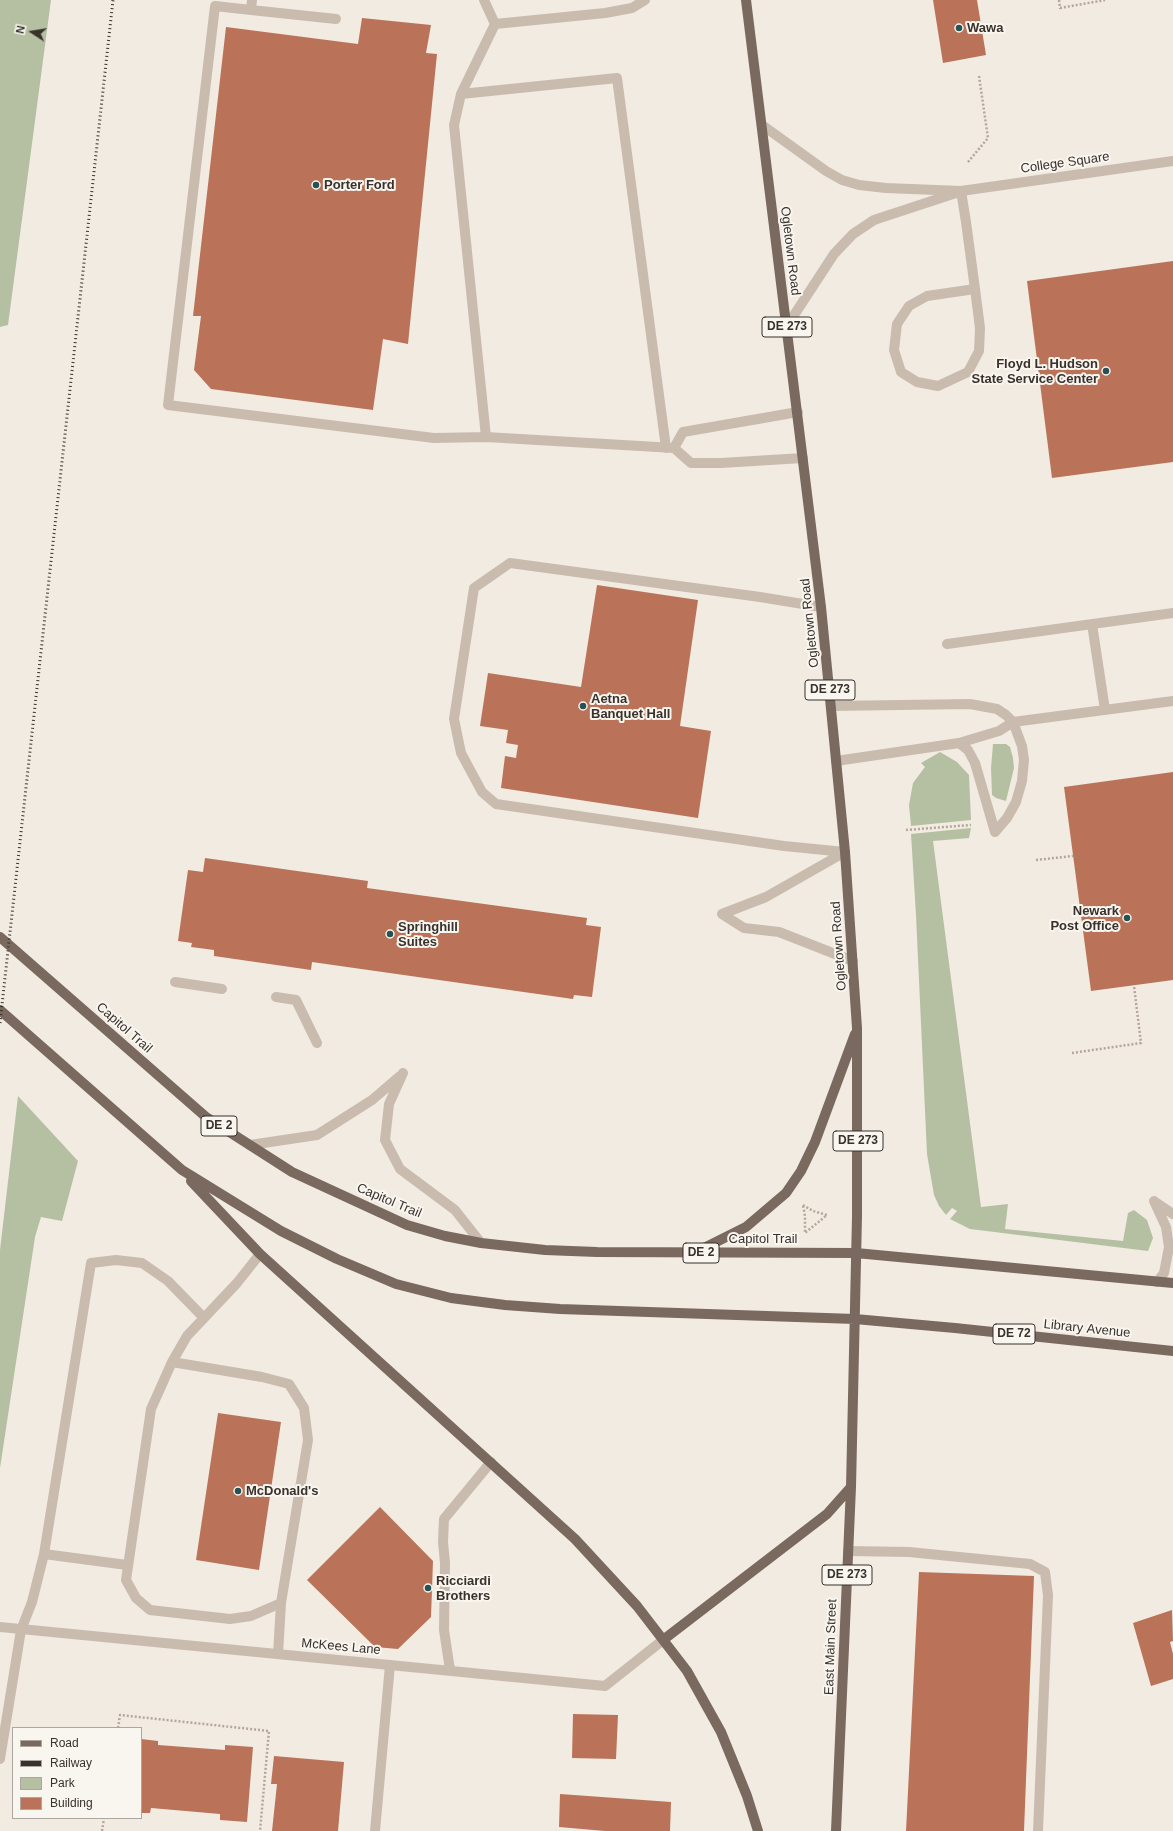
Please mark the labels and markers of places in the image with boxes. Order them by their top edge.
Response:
place label: Wawa [967,20,1003,36]
marker: Wawa [954,23,964,33]
place label: Porter Ford [324,177,395,193]
marker: Porter Ford [311,180,321,190]
place label: Floyd L. Hudson State Service Center [972,356,1098,387]
marker: Floyd L. Hudson State Service Center [1101,366,1111,376]
place label: Aetna Banquet Hall [591,691,670,722]
marker: Aetna Banquet Hall [578,701,588,711]
place label: Newark Post Office [1050,903,1119,934]
marker: Newark Post Office [1122,913,1132,923]
place label: Springhill Suites [398,919,458,950]
marker: Springhill Suites [385,929,395,939]
place label: McDonald's [246,1483,318,1499]
marker: McDonald's [233,1486,243,1496]
place label: Ricciardi Brothers [436,1573,491,1604]
marker: Ricciardi Brothers [423,1583,433,1593]

